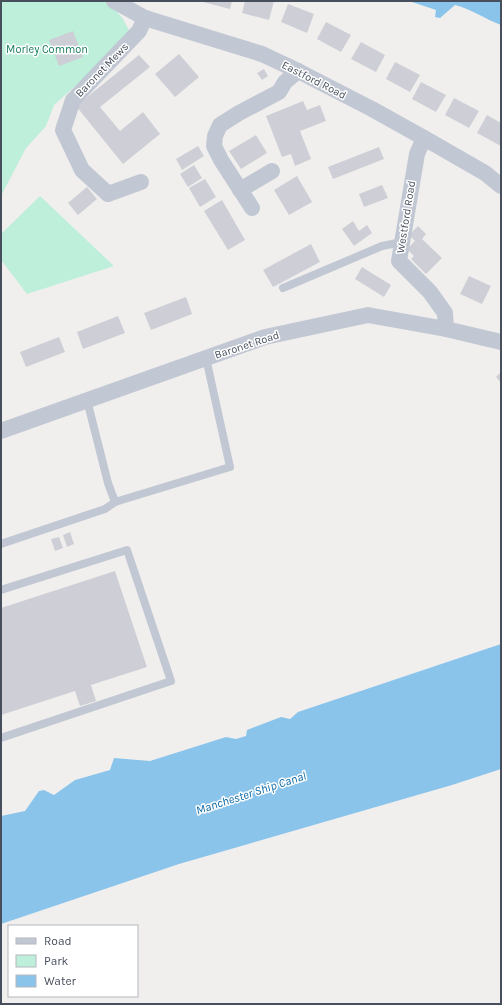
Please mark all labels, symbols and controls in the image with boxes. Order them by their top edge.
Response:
street label: Baronet Mews [73,40,131,100]
park label: Morley Common [6,43,88,56]
street label: Eastford Road [280,58,348,102]
street label: Westford Road [394,180,418,254]
street label: Baronet Road [213,328,281,362]
water label: Manchester Ship Canal [194,769,308,817]
legend [8,925,138,997]
text: Road [44,934,72,948]
text: Park [44,954,69,968]
text: Water [44,974,77,988]

